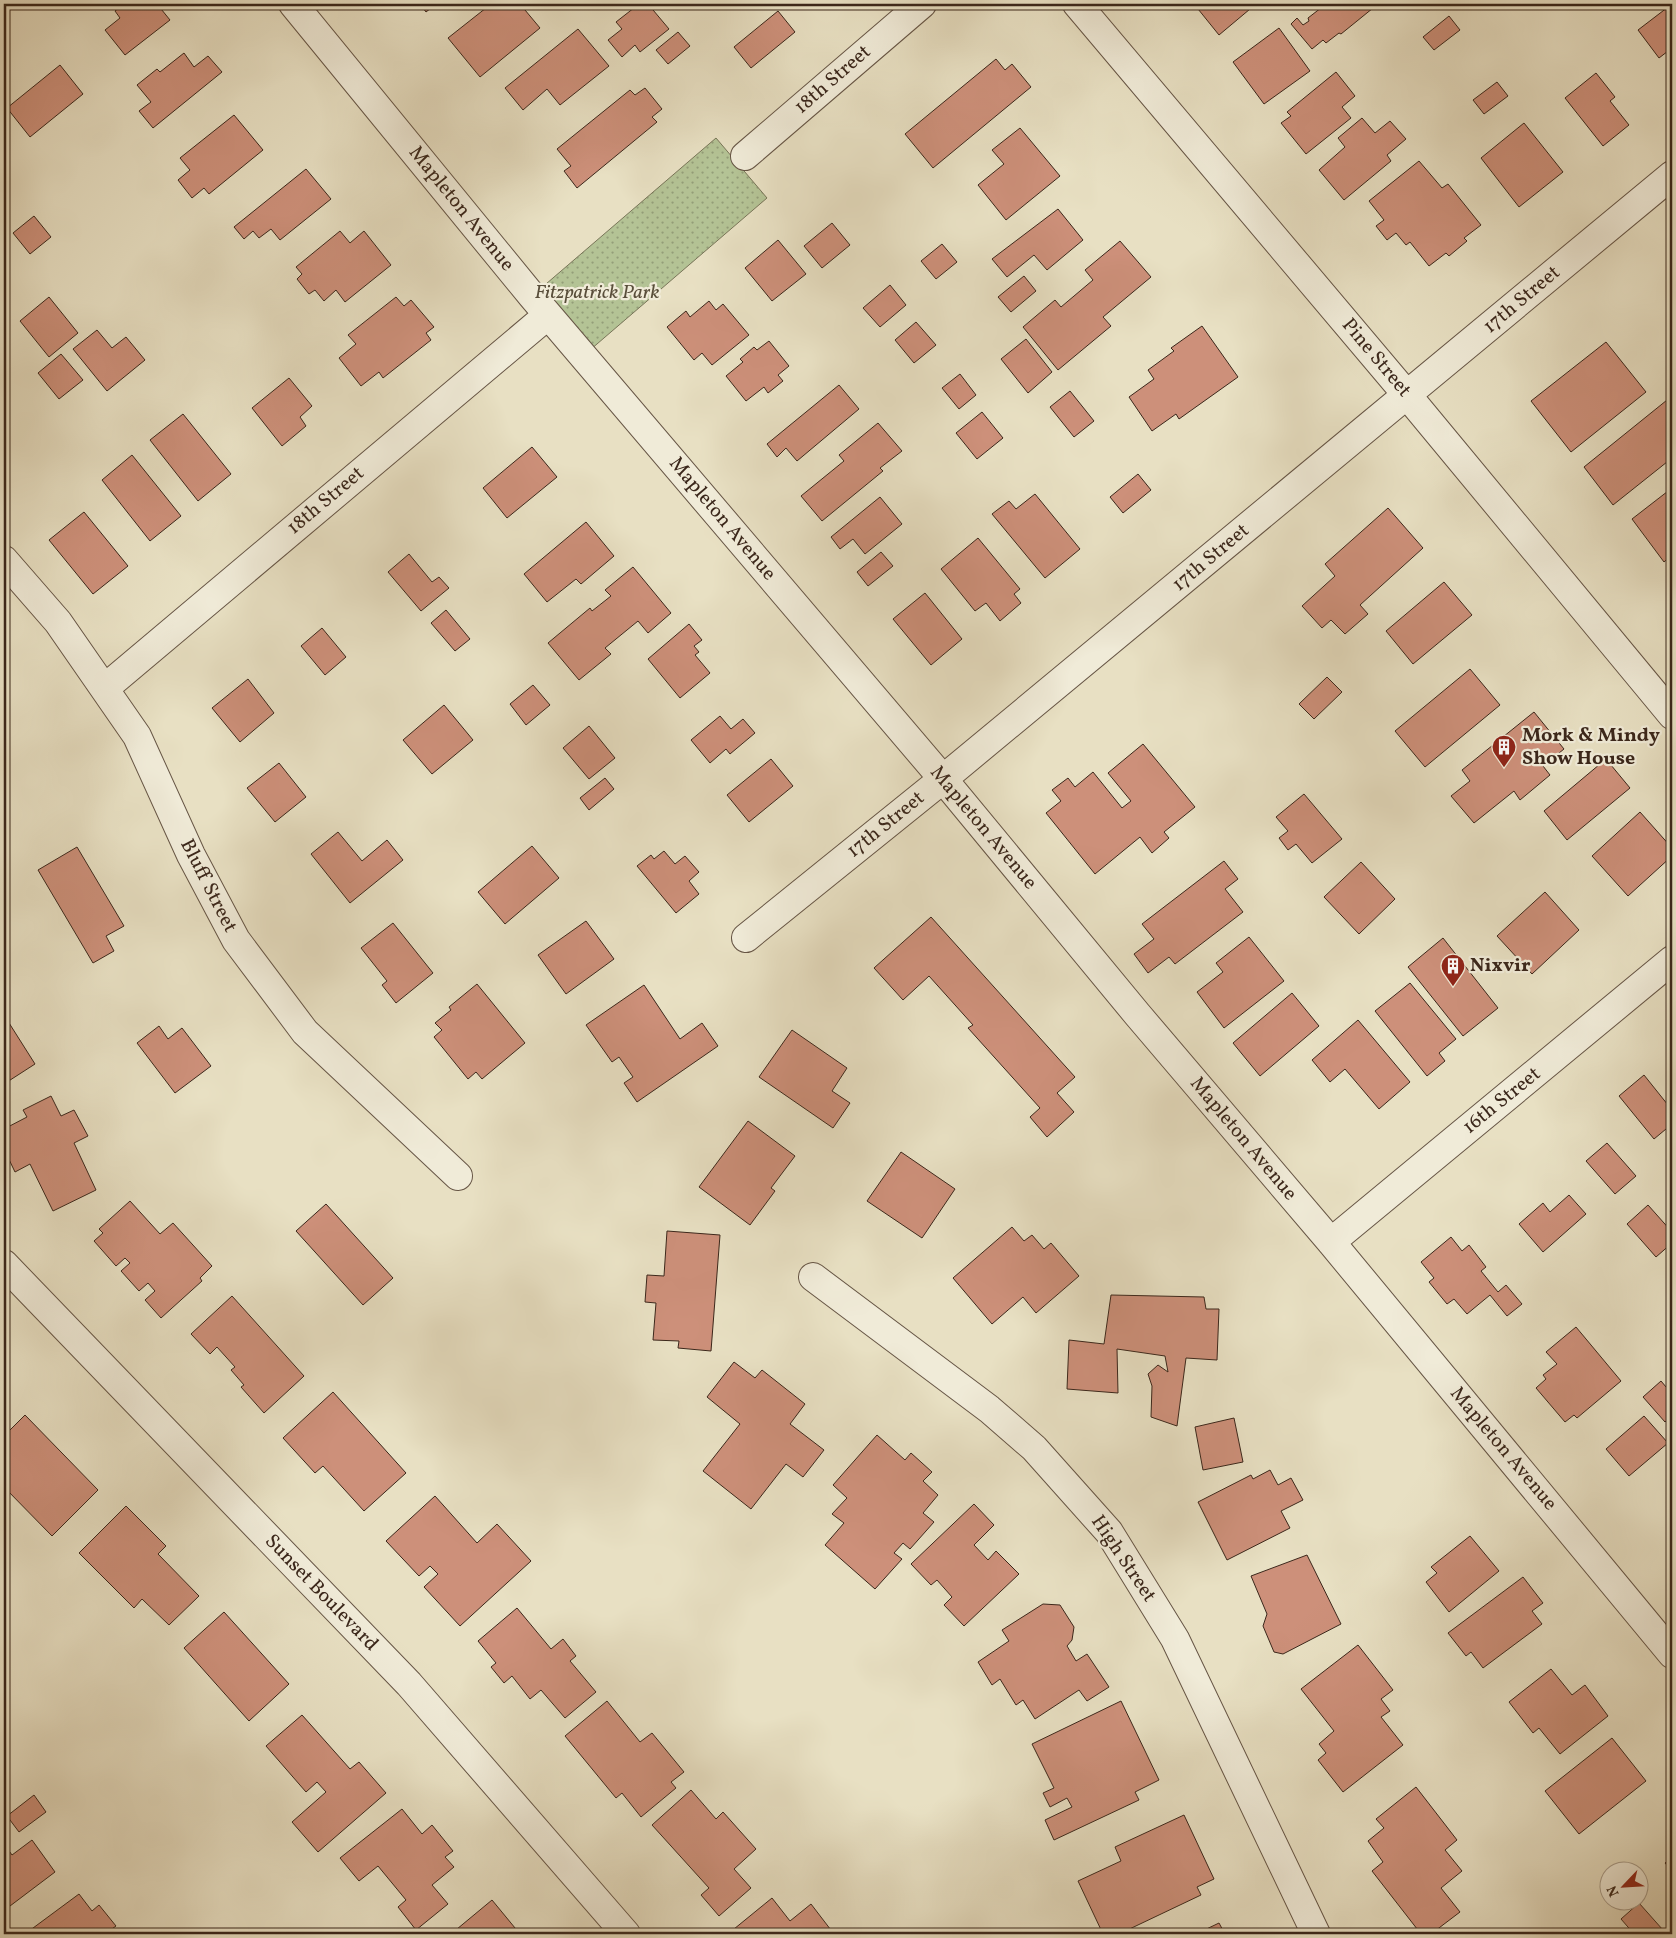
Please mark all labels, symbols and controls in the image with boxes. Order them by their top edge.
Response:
street label: 18th Street [789,39,877,121]
street label: Mapleton Avenue [402,140,520,278]
street label: 17th Street [1477,259,1567,341]
park label: Fitzpatrick Park [535,279,659,307]
street label: Pine Street [1335,312,1417,404]
street label: Mapleton Avenue [662,451,782,587]
street label: 18th Street [281,460,371,542]
street label: 17th Street [1166,517,1256,599]
place label: Mork & Mindy Show House [1522,722,1660,773]
building icon: Mork & Mindy Show House [1491,734,1517,768]
street label: Mapleton Avenue [923,760,1043,896]
street label: 17th Street [841,785,931,865]
street label: Bluff Street [172,834,244,938]
place label: Nixvir [1470,952,1531,980]
building icon: Nixvir [1440,953,1466,987]
street label: 16th Street [1457,1061,1547,1141]
street label: Mapleton Avenue [1183,1071,1303,1207]
street label: Mapleton Avenue [1443,1381,1563,1517]
street label: High Street [1084,1510,1162,1608]
street label: Sunset Boulevard [258,1528,384,1658]
north arrow [1598,1860,1648,1910]
text: N [1603,1882,1624,1899]

